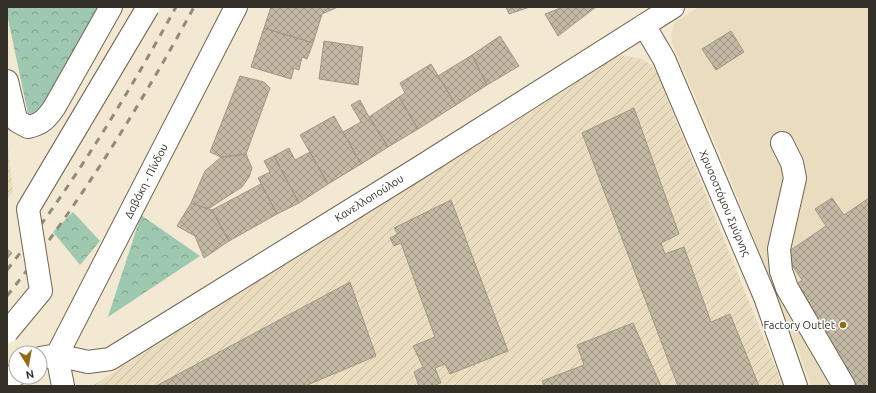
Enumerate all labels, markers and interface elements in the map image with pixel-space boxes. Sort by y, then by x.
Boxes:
street label: Δαβάκη - Πίνδου [122,142,170,220]
street label: Χρυσοστόμου Σμύρνης [696,148,753,258]
street label: Κανελλοπούλου [332,172,406,224]
place label: Factory Outlet [763,319,836,331]
marker: Factory Outlet [838,320,848,330]
north arrow [8,345,48,385]
text: N [25,368,35,381]

